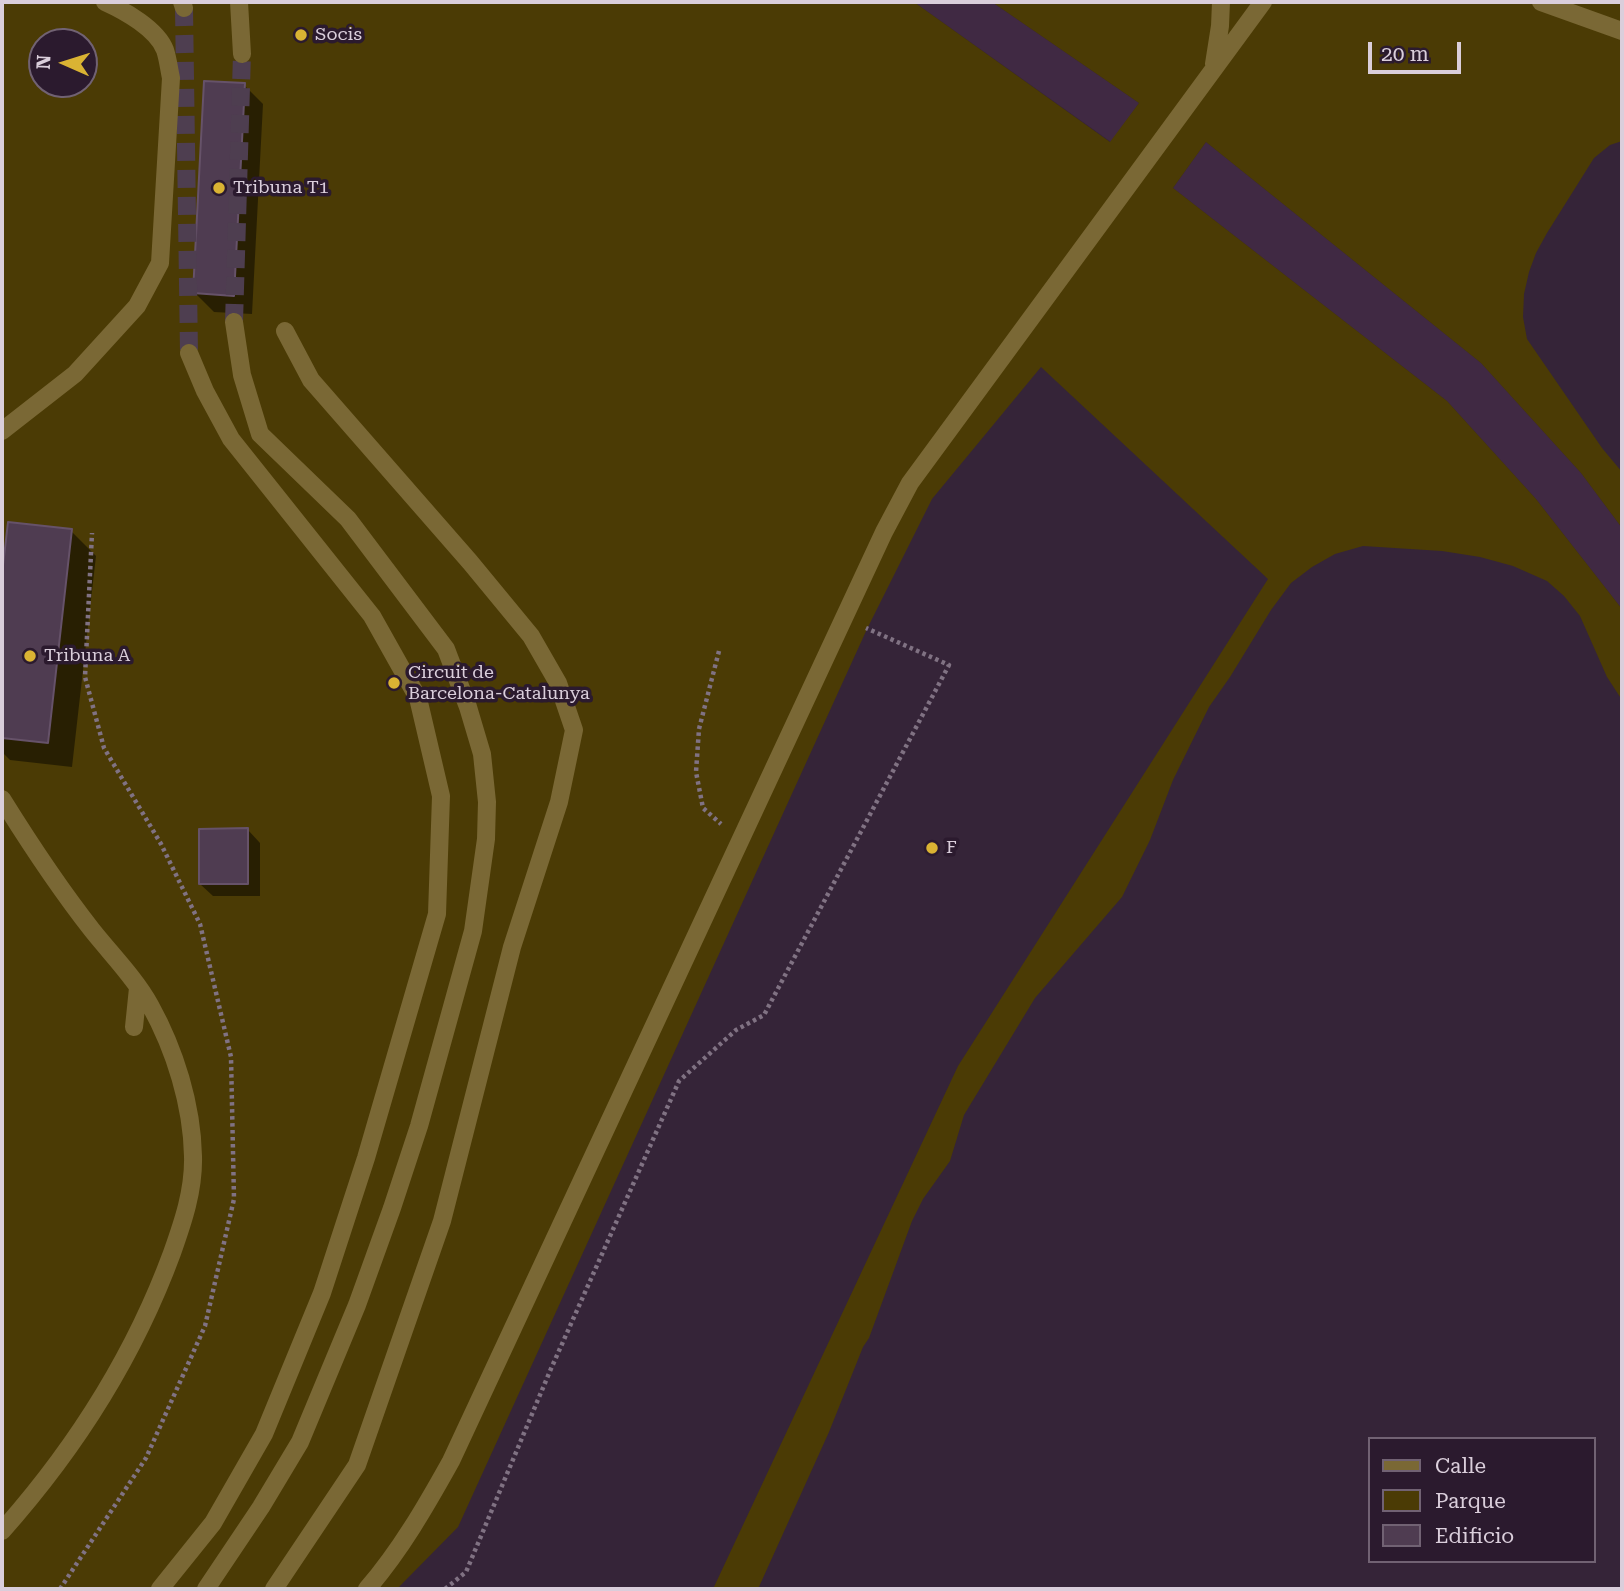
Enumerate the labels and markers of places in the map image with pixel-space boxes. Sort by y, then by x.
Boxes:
place label: Socis [315,24,362,46]
marker: Socis [293,27,309,43]
place label: Tribuna T1 [233,177,329,199]
marker: Tribuna T1 [211,180,227,196]
place label: Tribuna A [44,645,130,667]
marker: Tribuna A [22,648,38,664]
place label: Circuit de Barcelona-Catalunya [408,662,590,704]
marker: Circuit de Barcelona-Catalunya [386,675,402,691]
place label: F [946,837,957,859]
marker: F [924,840,940,856]

